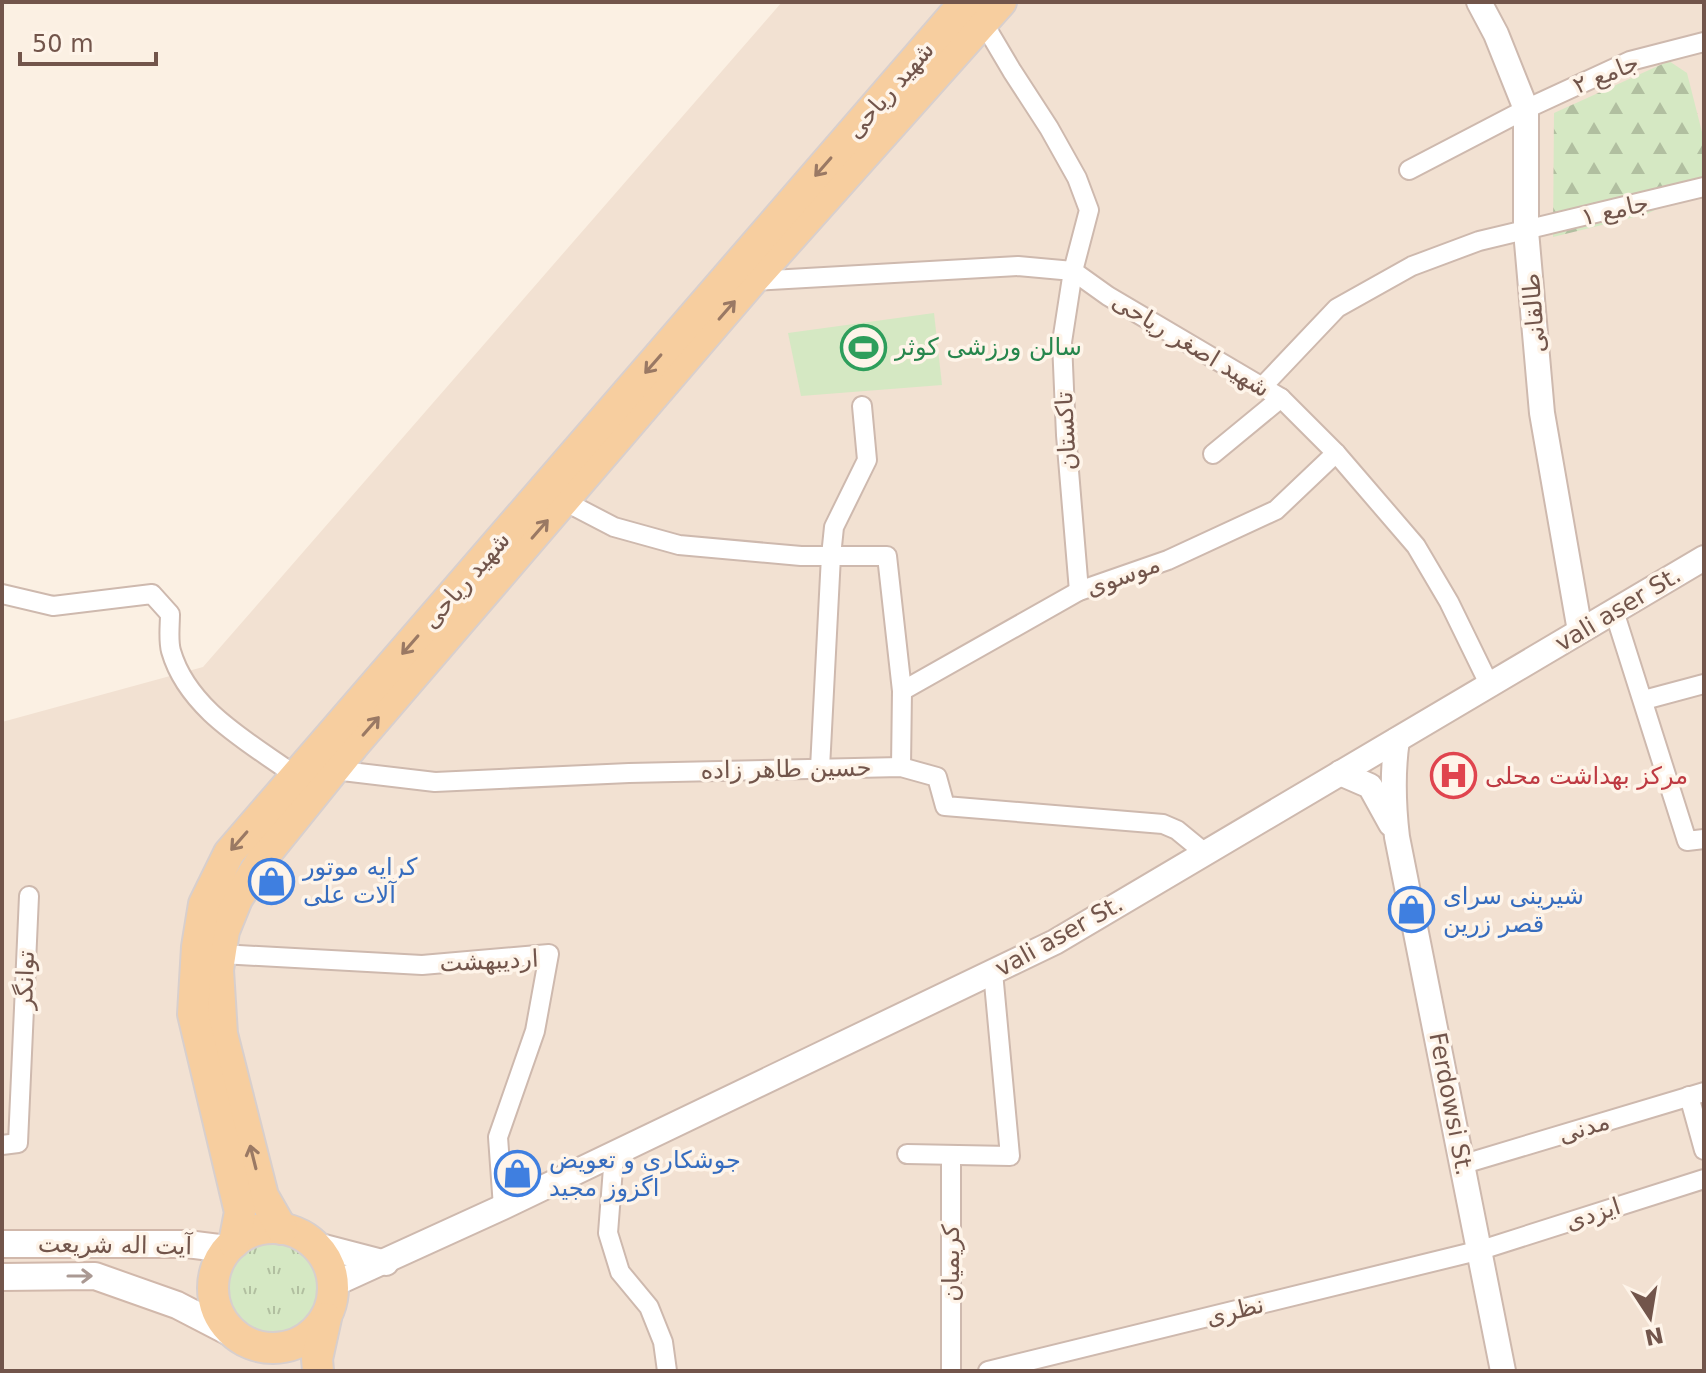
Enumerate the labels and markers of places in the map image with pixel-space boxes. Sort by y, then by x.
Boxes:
sports icon: سالن ورزشی کوثر [840,323,888,371]
place label: سالن ورزشی کوثر [894,333,1082,361]
hospital icon: مرکز بهداشت محلی [1430,752,1478,800]
place label: مرکز بهداشت محلی [1485,762,1688,790]
place label: کرایه موتور آلات علی [302,853,418,909]
shop icon: کرایه موتور آلات علی [248,857,296,905]
place label: شیرینی سرای قصر زرین [1443,882,1584,938]
shop icon: شیرینی سرای قصر زرین [1388,886,1436,934]
place label: جوشکاری و تعویض اگزوز مجید [549,1146,741,1202]
shop icon: جوشکاری و تعویض اگزوز مجید [494,1150,542,1198]

